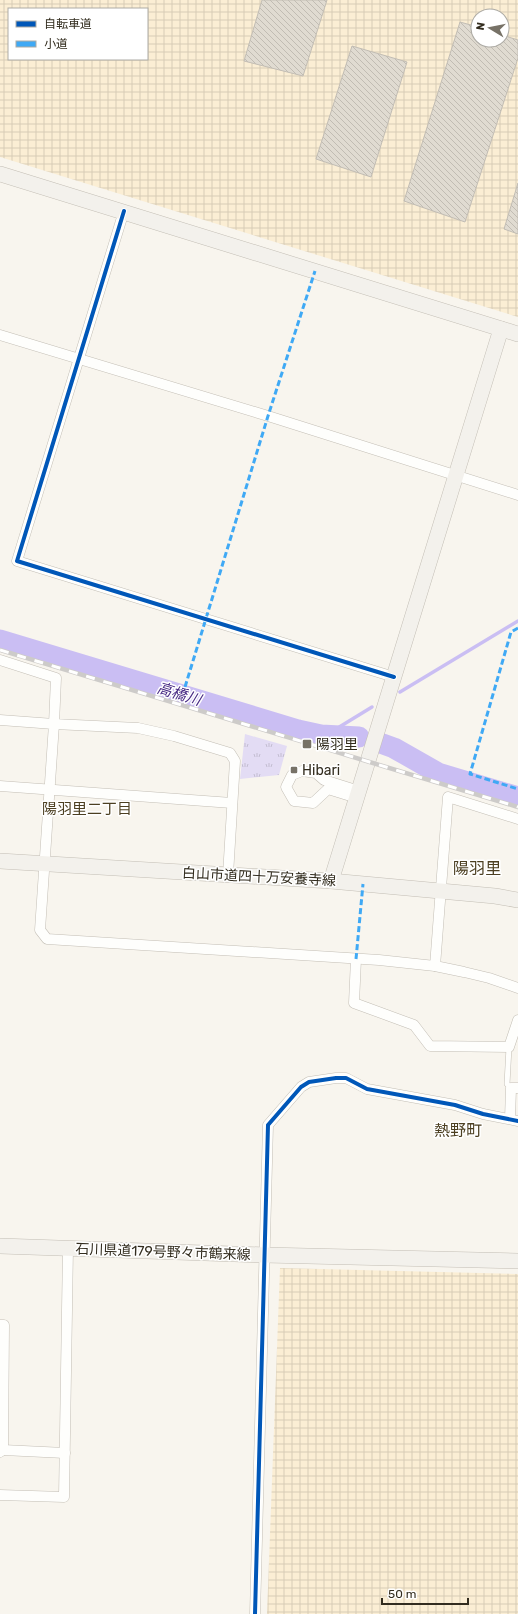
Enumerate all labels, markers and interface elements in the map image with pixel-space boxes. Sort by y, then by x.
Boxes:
legend [8,8,148,60]
north arrow [470,8,510,48]
text: 自転車道 [44,17,92,31]
text: N [474,21,488,31]
text: 小道 [44,37,68,51]
water label: 高橋川 [155,679,205,710]
place label: 陽羽里 [316,736,358,753]
marker: 陽羽里 [301,738,313,750]
place label: Hibari [302,762,340,779]
marker: Hibari [289,765,299,775]
district label: 陽羽里二丁目 [42,800,132,818]
district label: 陽羽里 [453,859,501,878]
street label: 白山市道四十万安養寺線 [182,864,336,890]
district label: 熱野町 [434,1121,482,1140]
street label: 石川県道179号野々市鶴来線 [75,1240,251,1264]
scale bar [382,1580,468,1606]
text: 50 m [388,1587,416,1601]

